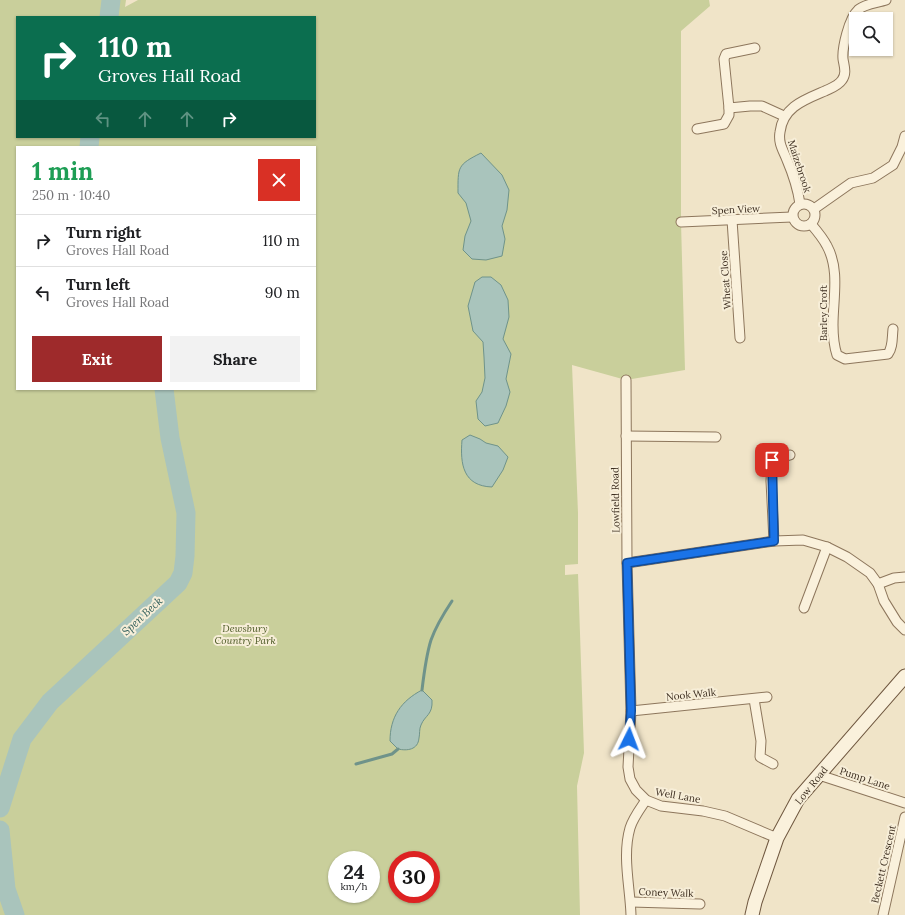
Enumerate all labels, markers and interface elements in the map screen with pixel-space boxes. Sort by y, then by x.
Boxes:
map controls [849,12,893,56]
button: search [849,12,893,56]
text: 110 m [98,29,172,65]
icon: right [32,32,84,84]
text: Groves Hall Road [98,64,241,87]
icon: left [92,108,114,130]
icon: ahead [134,108,156,130]
icon: ahead [176,108,198,130]
icon: right [218,108,240,130]
street label: Maizebrook [785,138,814,195]
text: 1 min [32,156,93,187]
button: close [258,159,300,201]
text: 250 m · 10:40 [32,187,110,204]
street label: Spen View [712,202,760,217]
text: Turn right [66,223,142,242]
icon: right [32,230,54,252]
text: 110 m [262,231,300,250]
text: Groves Hall Road [66,242,169,259]
street label: Wheat Close [717,250,734,310]
text: Turn left [66,275,130,294]
icon: left [32,282,54,304]
text: 90 m [265,283,300,302]
street label: Barley Croft [817,285,830,341]
text: Groves Hall Road [66,294,169,311]
button: Exit [32,336,162,382]
button: Share [170,336,300,382]
pin [755,443,789,477]
icon: arrive [761,449,783,471]
street label: Lowfield Road [608,467,623,533]
water label: Spen Beck [119,594,165,638]
park label: Dewsbury Country Park [214,622,276,647]
street label: Nook Walk [665,685,717,704]
position arrow [608,718,650,760]
street label: Low Road [792,764,831,807]
street label: Pump Lane [838,764,892,793]
street label: Well Lane [654,785,702,806]
street label: Beckett Crescent [868,824,899,904]
speed limit sign: 30 [388,851,440,903]
text: 24 [343,859,365,884]
text: km/h [340,880,368,893]
street label: Coney Walk [638,885,694,900]

